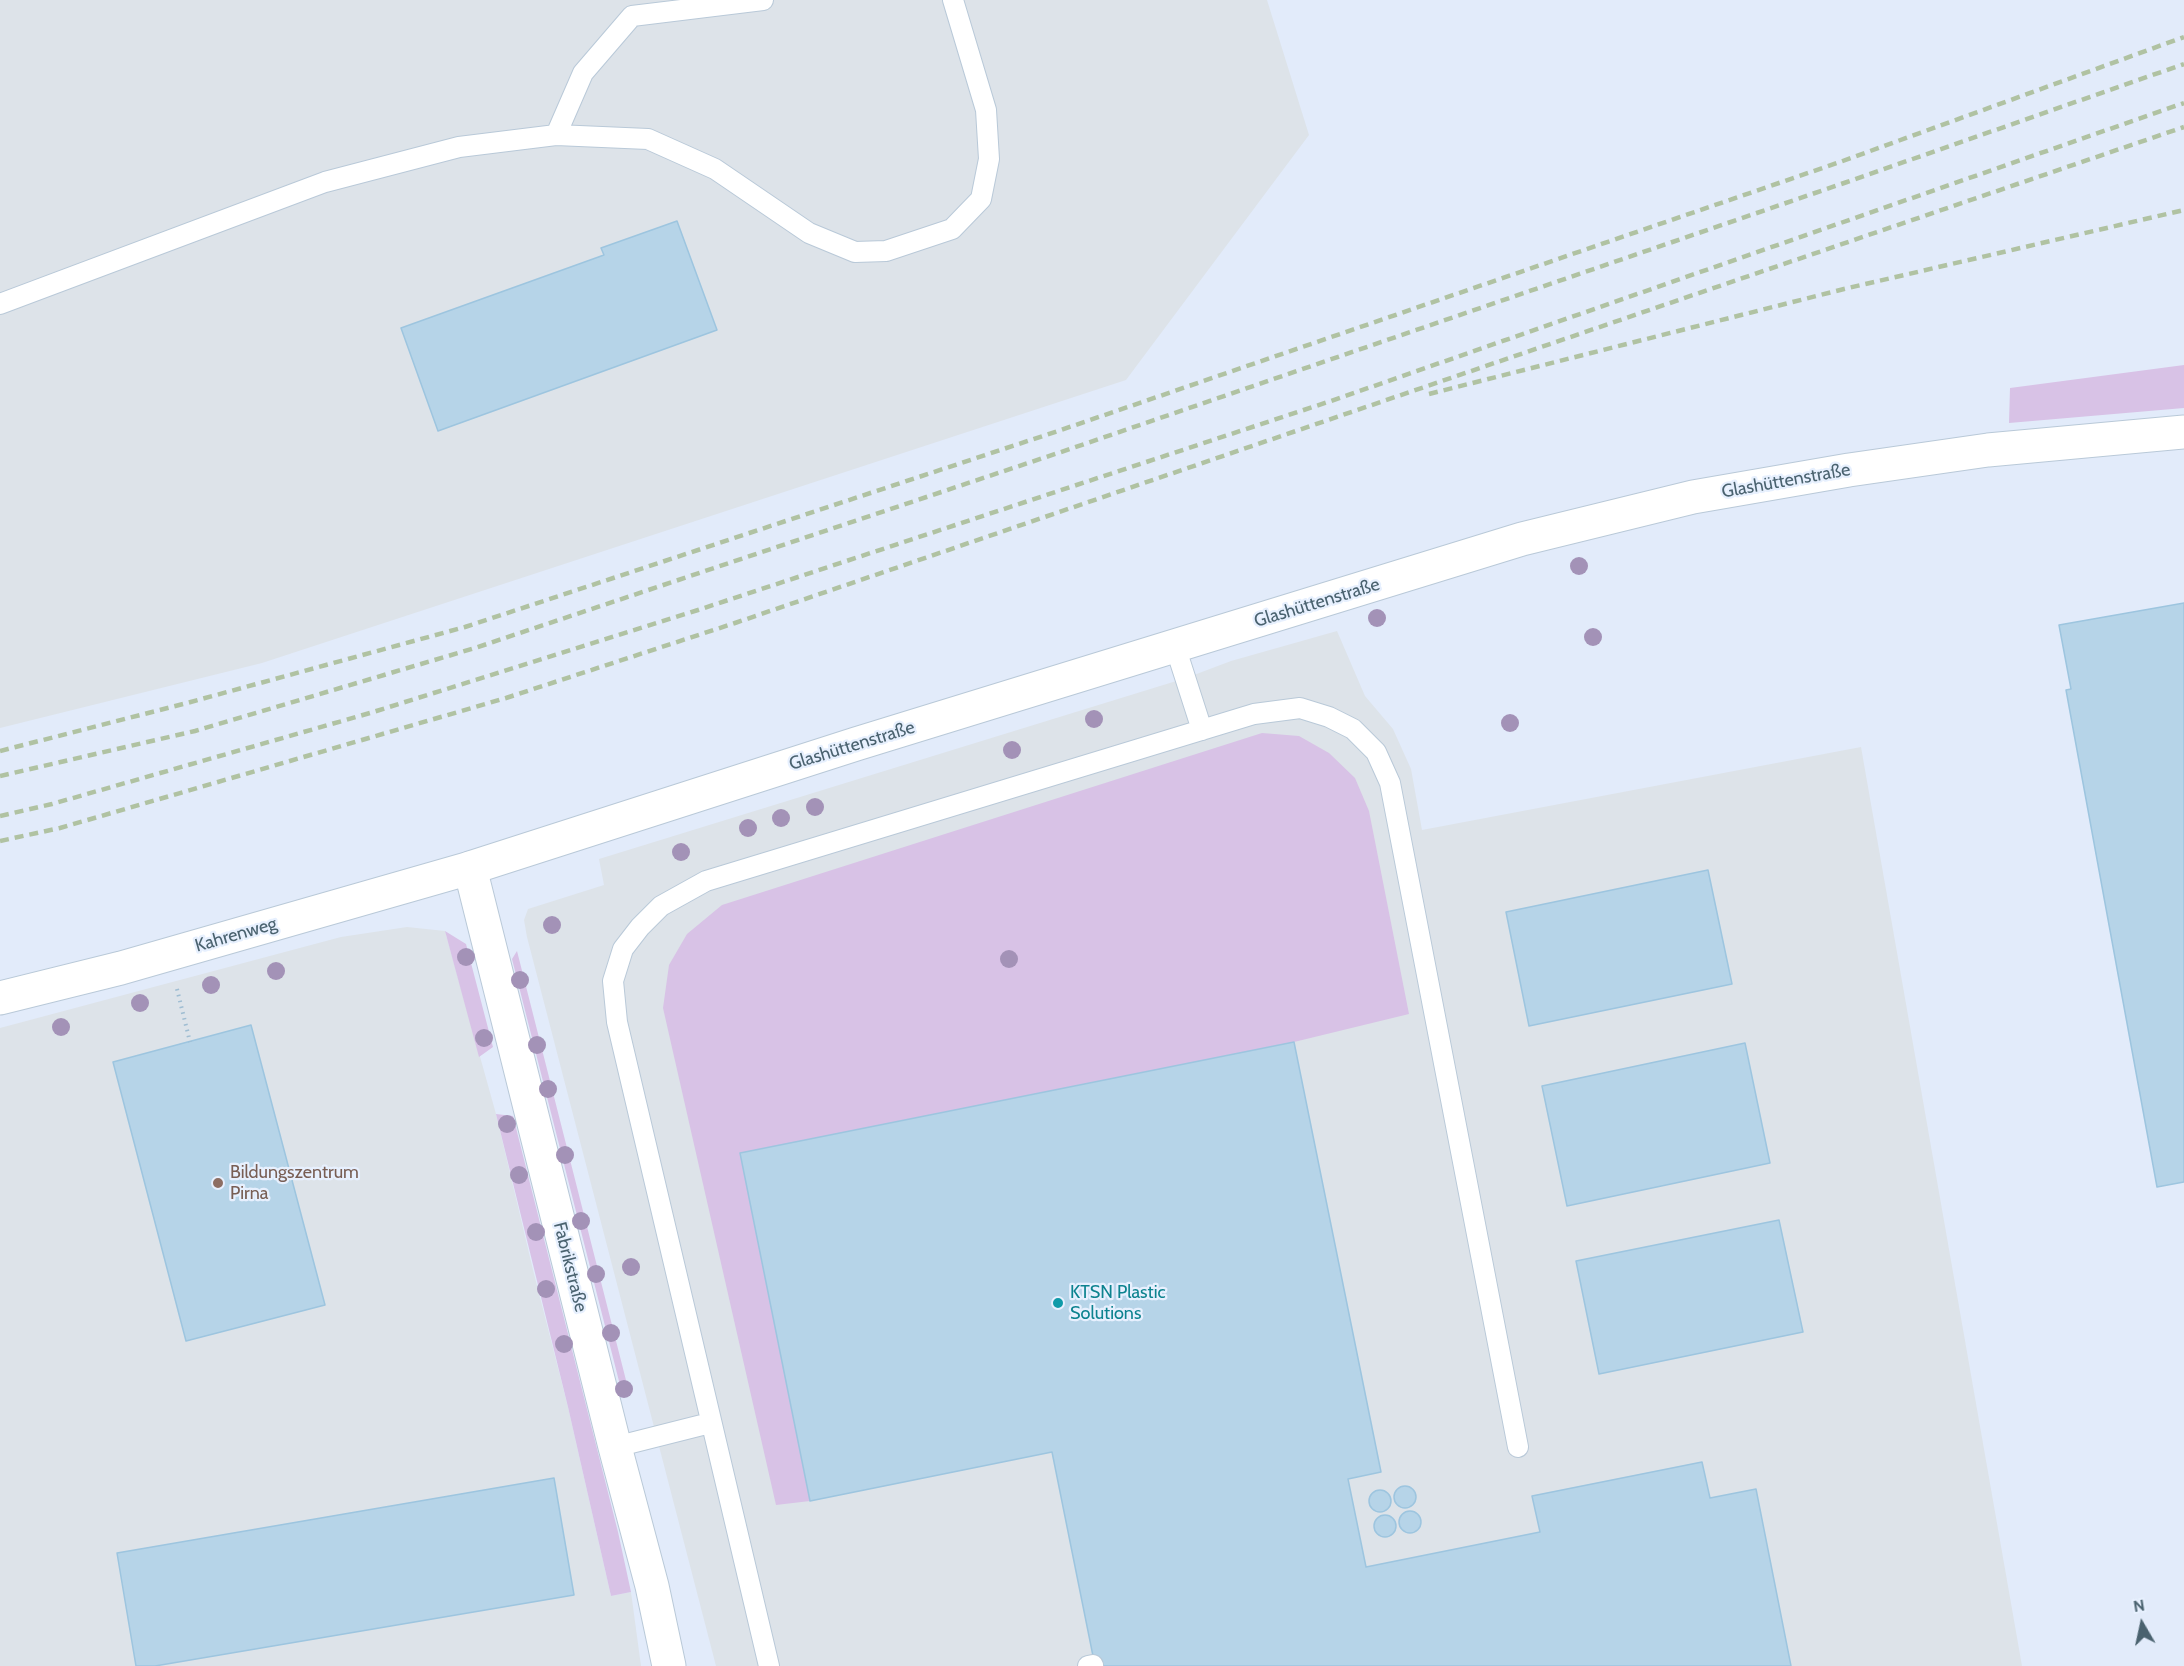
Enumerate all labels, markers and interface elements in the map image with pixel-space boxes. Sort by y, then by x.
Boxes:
street label: Glashüttenstraße [1720,459,1852,503]
street label: Glashüttenstraße [1252,574,1382,632]
street label: Glashüttenstraße [787,717,917,775]
street label: Kahrenweg [193,913,279,957]
place label: Bildungszentrum Pirna [230,1162,359,1204]
marker: Bildungszentrum Pirna [211,1176,225,1190]
street label: Fabrikstraße [548,1220,592,1314]
place label: KTSN Plastic Solutions [1070,1282,1166,1324]
marker: KTSN Plastic Solutions [1051,1296,1065,1310]
north arrow [2112,1594,2172,1654]
text: N [2132,1595,2146,1616]

